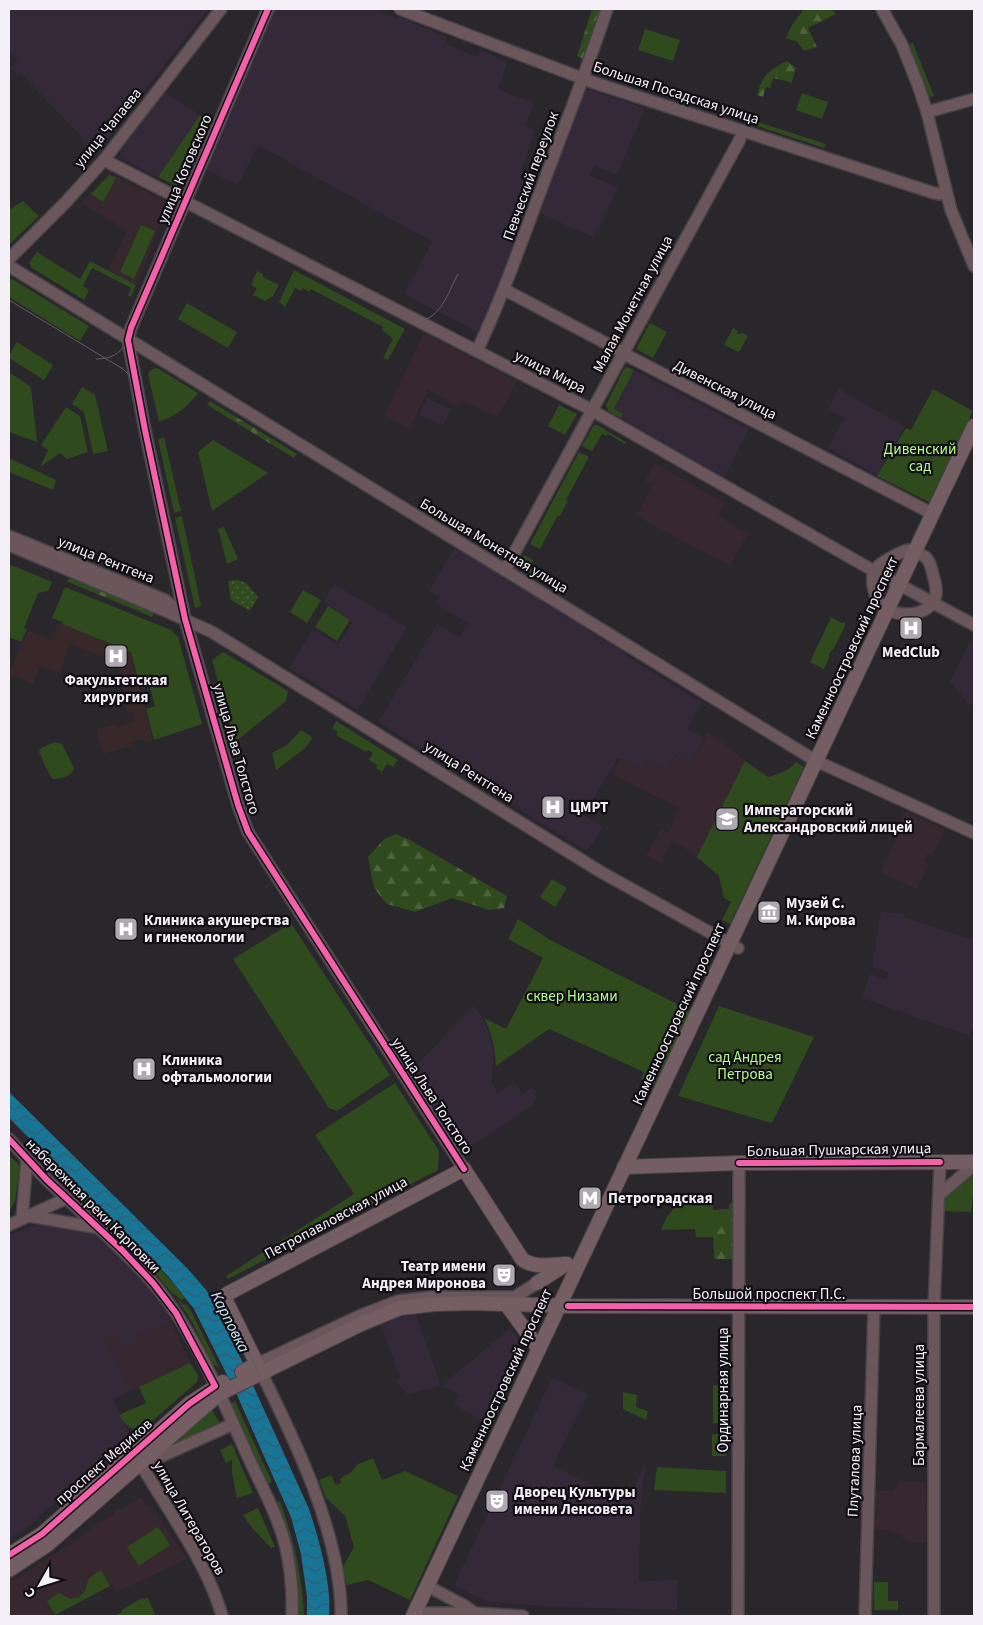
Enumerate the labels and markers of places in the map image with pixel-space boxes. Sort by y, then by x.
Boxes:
hospital icon: MedClub [898,615,924,641]
place label: MedClub [882,642,940,663]
hospital icon: Факультетская хирургия [103,643,129,669]
place label: Факультетская хирургия [65,670,167,708]
hospital icon: ЦМРТ [540,794,566,820]
place label: ЦМРТ [570,797,608,818]
place label: Императорский Александровский лицей [743,800,913,838]
school or university icon: Императорский Александровский лицей [714,806,740,832]
place label: Музей С. М. Кирова [786,893,856,931]
museum icon: Музей С. М. Кирова [756,899,782,925]
place label: Клиника акушерства и гинекологии [144,910,290,948]
hospital icon: Клиника акушерства и гинекологии [113,916,139,942]
place label: Клиника офтальмологии [162,1050,272,1088]
hospital icon: Клиника офтальмологии [131,1056,157,1082]
metro station icon: Петроградская [577,1185,603,1211]
place label: Петроградская [608,1188,713,1209]
place label: Театр имени Андрея Миронова [361,1256,486,1294]
theatre icon: Театр имени Андрея Миронова [491,1262,517,1288]
place label: Дворец Культуры имени Ленсовета [514,1482,636,1520]
theatre icon: Дворец Культуры имени Ленсовета [484,1488,510,1514]

